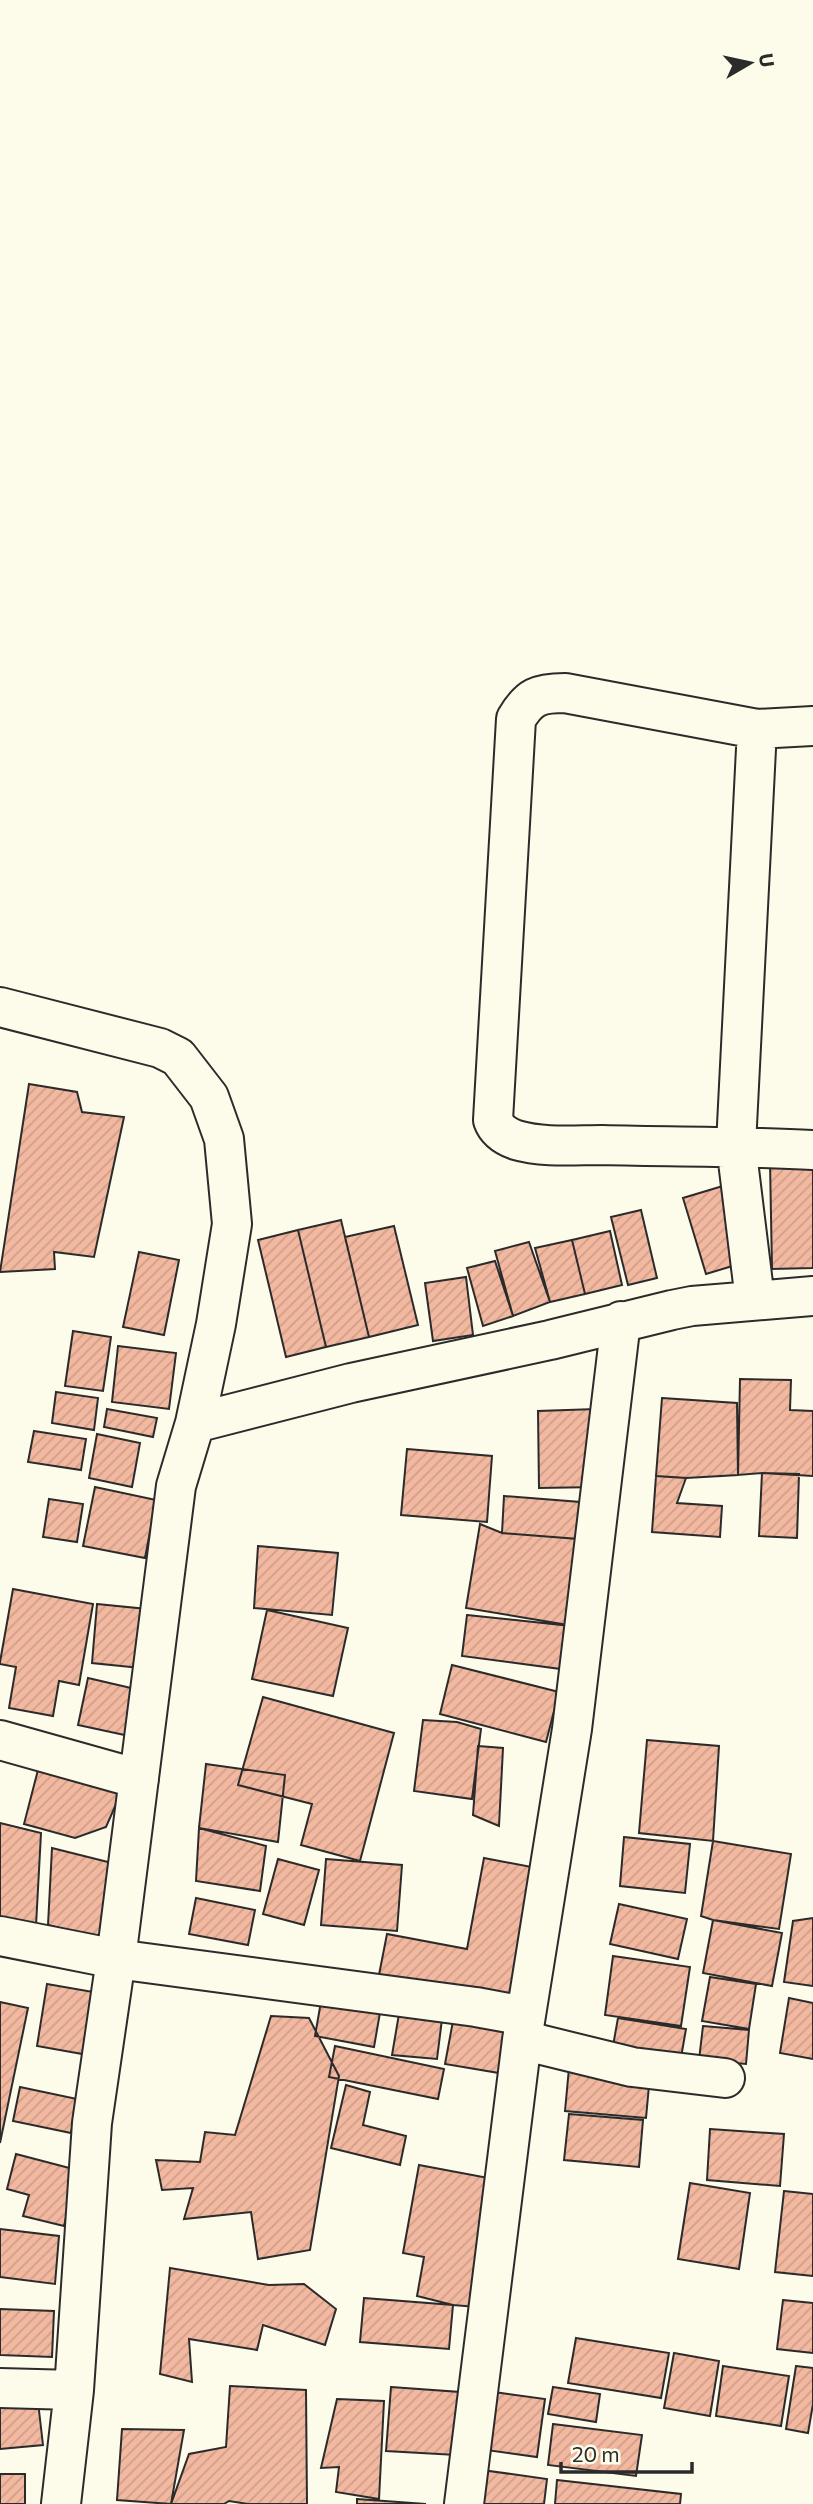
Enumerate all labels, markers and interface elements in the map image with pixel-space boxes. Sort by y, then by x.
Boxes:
north arrow [715,28,785,98]
text: U [755,52,780,69]
scale bar [561,2430,692,2474]
text: 20 m [572,2441,620,2466]

